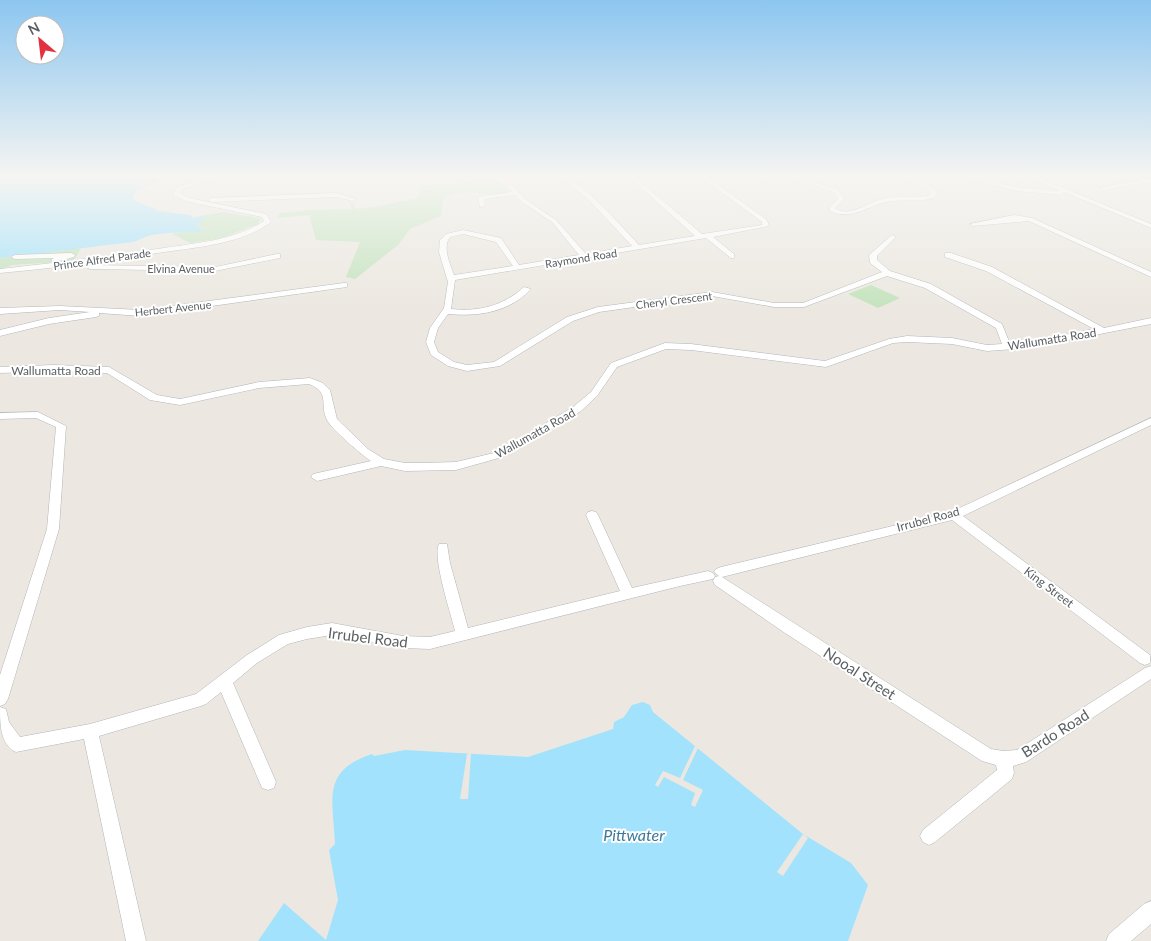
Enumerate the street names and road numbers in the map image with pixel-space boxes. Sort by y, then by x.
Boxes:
street label: Prince Alfred Parade [52,246,152,272]
street label: Raymond Road [544,246,618,270]
street label: Elvina Avenue [147,262,215,275]
street label: Cheryl Crescent [635,289,713,311]
street label: Herbert Avenue [134,298,212,318]
street label: Wallumatta Road [1007,325,1097,353]
street label: Wallumatta Road [11,363,101,378]
street label: Wallumatta Road [492,405,578,461]
street label: Irrubel Road [895,503,961,535]
street label: King Street [1021,563,1077,611]
street label: Irrubel Road [327,623,409,651]
street label: Nooal Street [820,643,900,703]
street label: Bardo Road [1018,705,1092,761]

